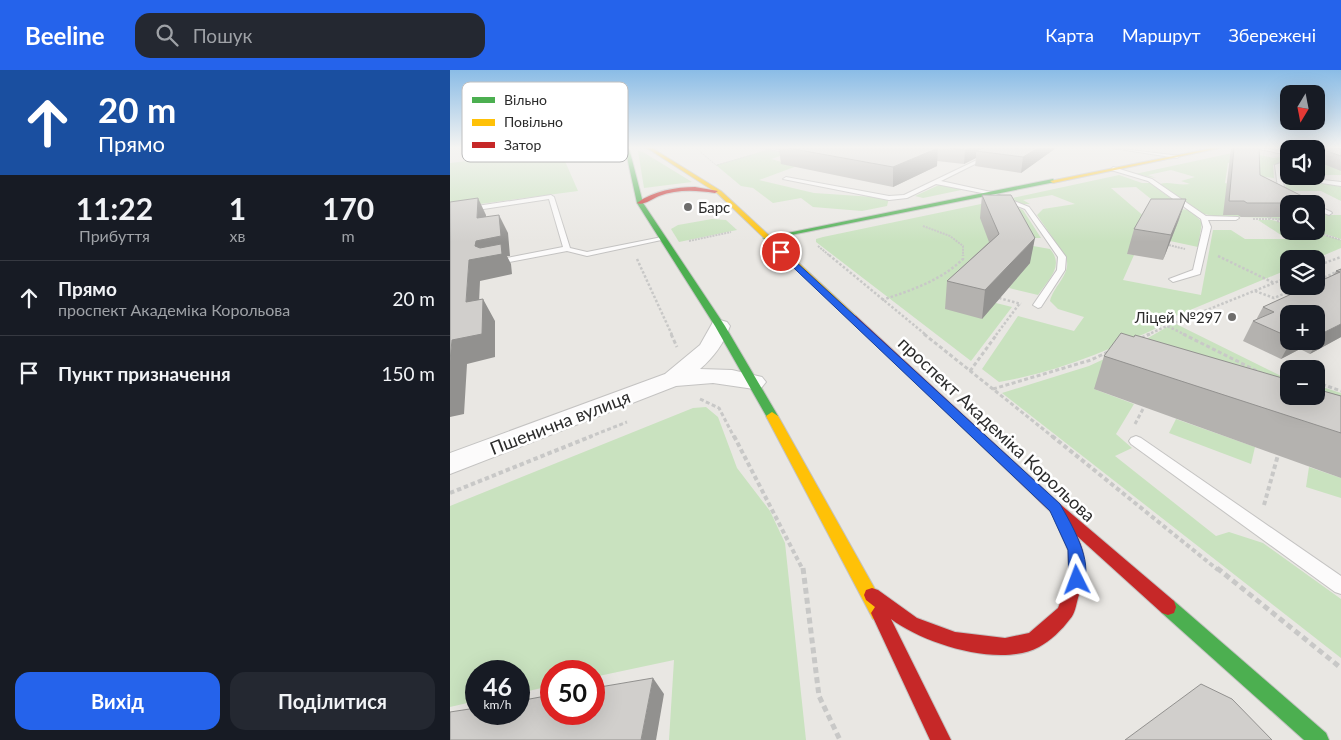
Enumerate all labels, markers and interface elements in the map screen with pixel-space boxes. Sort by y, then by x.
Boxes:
search box [135,13,485,58]
text: Beeline [25,21,105,50]
icon: search [153,21,181,49]
text: Пошук [193,24,252,47]
text: Карта [1045,24,1094,46]
text: Маршрут [1122,24,1201,46]
text: Збережені [1229,24,1316,46]
legend [462,82,628,162]
north arrow [1280,85,1325,130]
map controls [1280,85,1325,405]
text: 20 m [98,88,176,130]
icon: ahead [15,90,80,155]
text: Вільно [504,91,547,108]
text: Повільно [504,113,563,130]
text: Прямо [98,130,165,157]
text: Затор [504,136,541,153]
button: sound [1280,140,1325,185]
text: 11:22 [76,190,153,226]
text: 1 [229,190,246,226]
text: 170 [322,190,374,226]
button: search [1280,195,1325,240]
place label: Барс [698,198,730,216]
marker: Барс [682,201,694,213]
text: Прибуття [79,226,150,245]
text: хв [230,226,246,245]
text: m [342,226,355,245]
pin [760,231,802,273]
icon: arrive [767,238,795,266]
button: layers [1280,250,1325,295]
text: Прямо [58,277,117,300]
icon: ahead [15,284,43,312]
text: 20 m [392,287,435,310]
text: проспект Академіка Корольова [58,300,290,319]
button: + [1280,305,1325,350]
place label: Ліцей №297 [1134,308,1222,326]
marker: Ліцей №297 [1226,311,1238,323]
street label: проспект Академіка Корольова [894,332,1100,526]
icon: arrive [15,359,43,387]
button: − [1280,360,1325,405]
text: Пункт призначення [58,362,231,385]
text: 150 m [381,362,435,385]
street label: Пшенична вулиця [487,385,633,459]
position arrow [1050,553,1102,605]
speed limit sign: 50 [540,660,605,725]
text: 46 [483,671,512,701]
button: Вихід [15,672,220,730]
button: Поділитися [230,672,435,730]
text: km/h [483,697,512,712]

